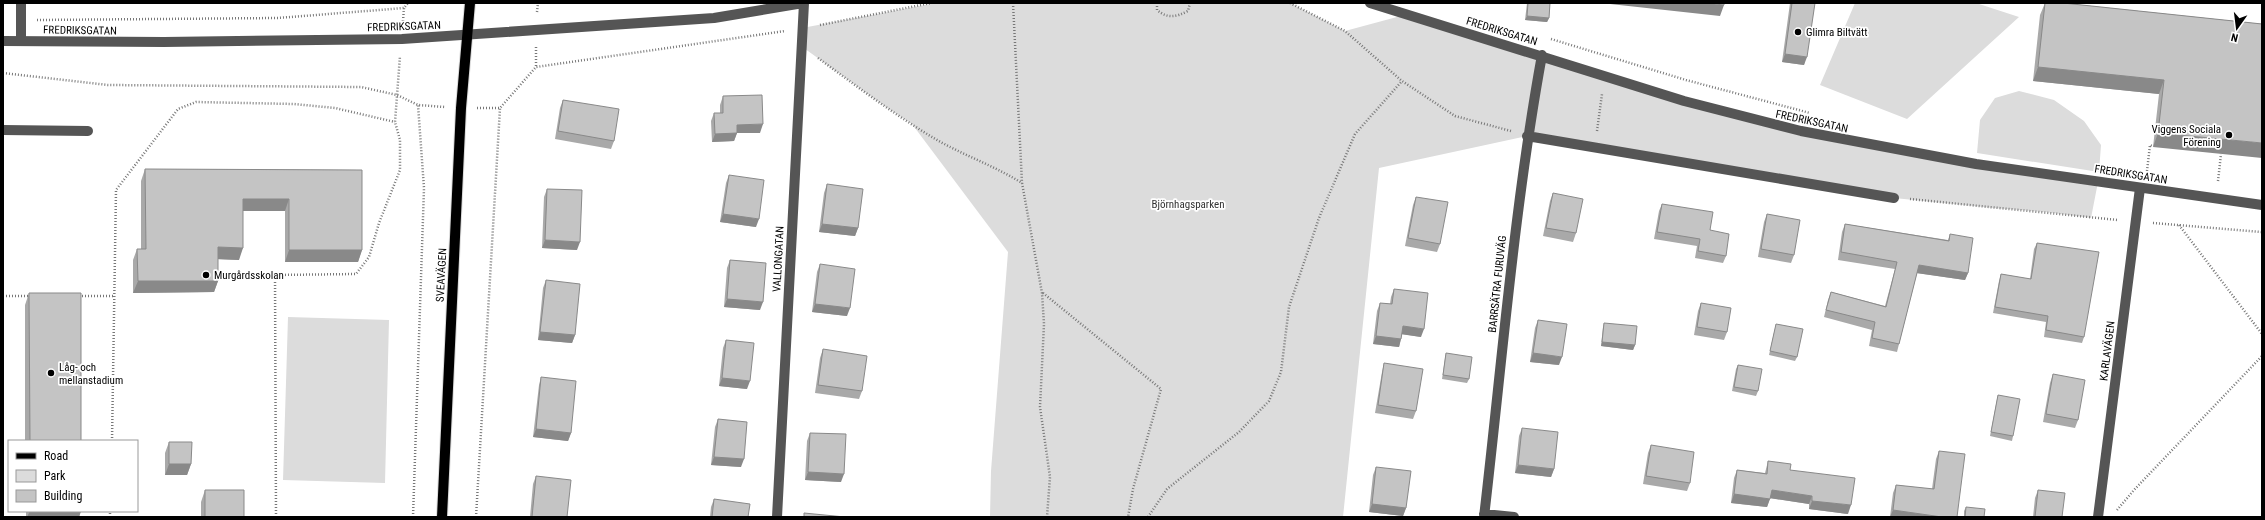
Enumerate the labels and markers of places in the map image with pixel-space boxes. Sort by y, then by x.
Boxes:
place label: Glimra Biltvätt [1806,26,1867,39]
marker: Glimra Biltvätt [1793,27,1803,37]
place label: Viggens Sociala Förening [2152,123,2221,149]
marker: Viggens Sociala Förening [2224,130,2234,140]
place label: Murgårdsskolan [214,269,284,282]
marker: Murgårdsskolan [201,270,211,280]
place label: Låg- och mellanstadium [59,361,123,387]
marker: Låg- och mellanstadium [46,368,56,378]

